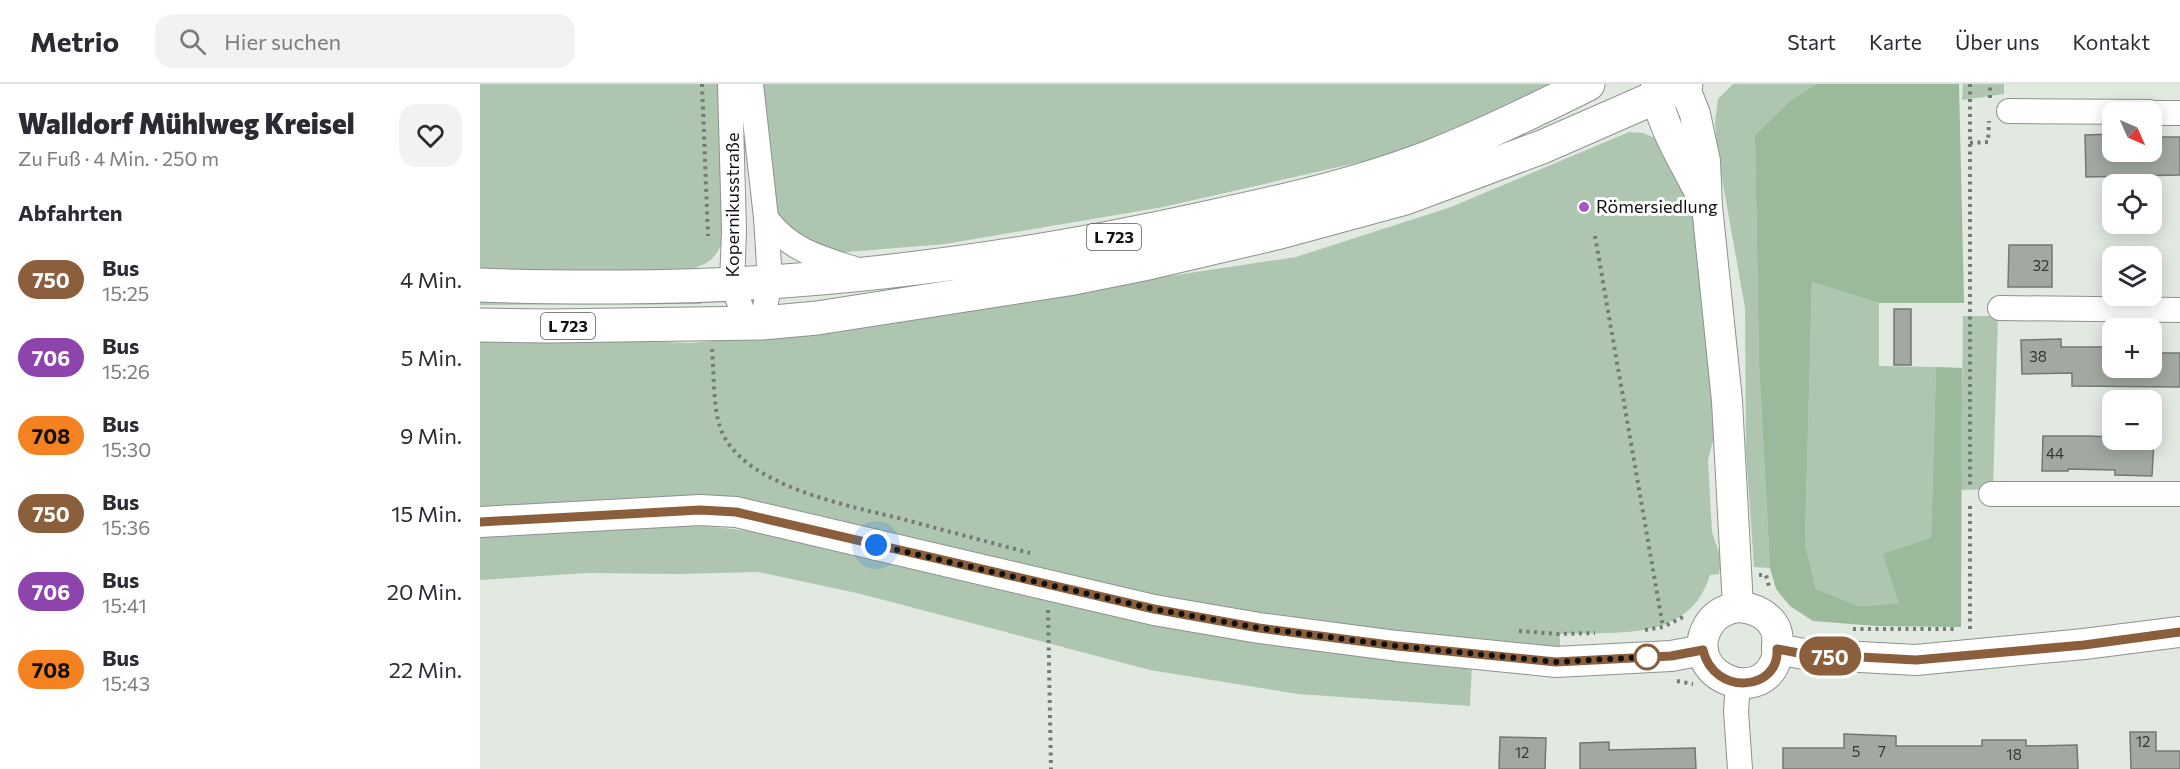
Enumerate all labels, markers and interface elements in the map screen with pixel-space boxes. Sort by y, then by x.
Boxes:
search box [155,14,575,68]
text: Metrio [30,24,119,58]
icon: search [176,25,209,58]
text: Hier suchen [224,28,341,55]
text: Start [1787,29,1836,54]
text: Karte [1869,29,1922,54]
text: Über uns [1955,29,2039,54]
text: Kontakt [2072,29,2150,54]
north arrow [2102,102,2162,162]
map controls [2102,102,2162,450]
button: heart [399,104,462,167]
text: Walldorf Mühlweg Kreisel [18,106,355,140]
street label: Kopernikusstraße [721,133,743,277]
text: Zu Fuß · 4 Min. · 250 m [18,146,219,170]
button: locate [2102,174,2162,234]
place label: Römersiedlung [1596,195,1718,217]
text: Abfahrten [18,199,122,226]
marker: Römersiedlung [1577,200,1591,214]
road number: L 723 [1087,224,1141,250]
button: layers [2102,246,2162,306]
text: Bus [102,254,139,281]
house number: 32 [2033,256,2049,274]
text: 4 Min. [400,266,462,293]
text: 750 [32,267,70,292]
text: 15:25 [102,281,149,305]
road number: L 723 [541,313,595,339]
button: + [2102,318,2162,378]
text: Bus [102,332,139,359]
text: 5 Min. [401,344,462,371]
text: 706 [32,345,70,370]
house number: 38 [2029,347,2047,365]
text: 15:26 [102,359,150,383]
button: − [2102,390,2162,450]
text: Bus [102,410,139,437]
text: 9 Min. [400,422,462,449]
text: 708 [32,423,70,448]
text: 15:30 [102,437,151,461]
house number: 44 [2046,444,2064,462]
text: Bus [102,488,139,515]
text: 15 Min. [391,500,462,527]
text: 750 [32,501,70,526]
text: 15:36 [102,515,150,539]
your location [861,530,891,560]
text: Bus [102,566,139,593]
text: 20 Min. [387,578,462,605]
text: 706 [32,579,70,604]
text: 15:41 [102,593,147,617]
line badge: 750 [1796,636,1864,676]
text: Bus [102,644,139,671]
unlabelled marker [1634,644,1660,670]
text: 750 [1811,644,1849,669]
text: 22 Min. [389,656,462,683]
text: 708 [32,657,70,682]
text: 15:43 [102,671,150,695]
house number: 12 [2136,732,2150,750]
house number: 5 [1852,742,1860,760]
house number: 7 [1878,742,1886,760]
house number: 12 [1515,743,1529,761]
house number: 18 [2006,745,2022,763]

